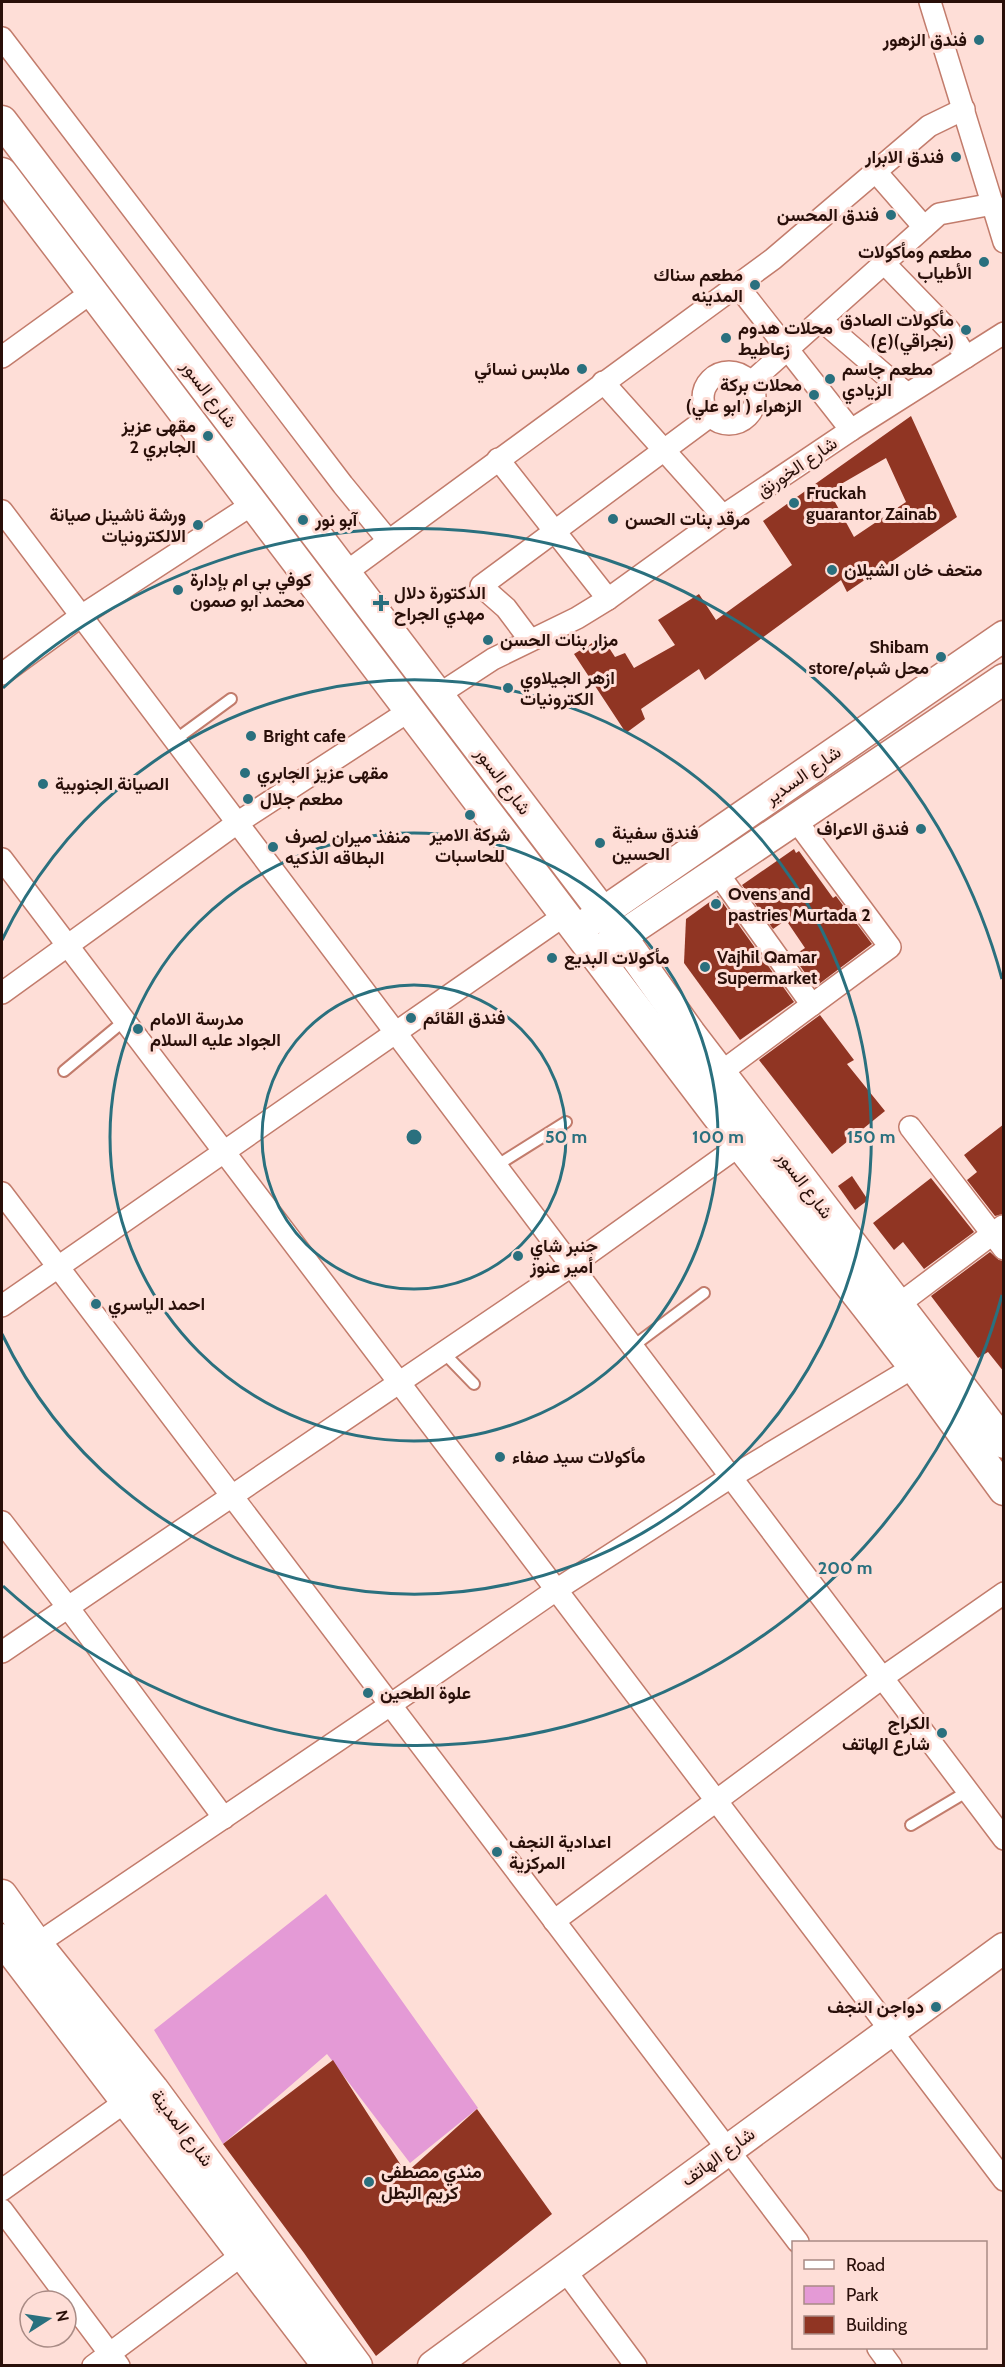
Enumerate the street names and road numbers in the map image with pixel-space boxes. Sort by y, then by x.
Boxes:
street label: شارع السور [175,355,242,433]
street label: شارع الخورنق [753,432,842,503]
street label: شارع السدير [760,741,846,811]
street label: شارع السور [469,742,536,820]
street label: شارع السور [771,1146,838,1224]
street label: شارع المدينة [145,2085,218,2171]
street label: شارع الهاتف [677,2123,760,2192]

